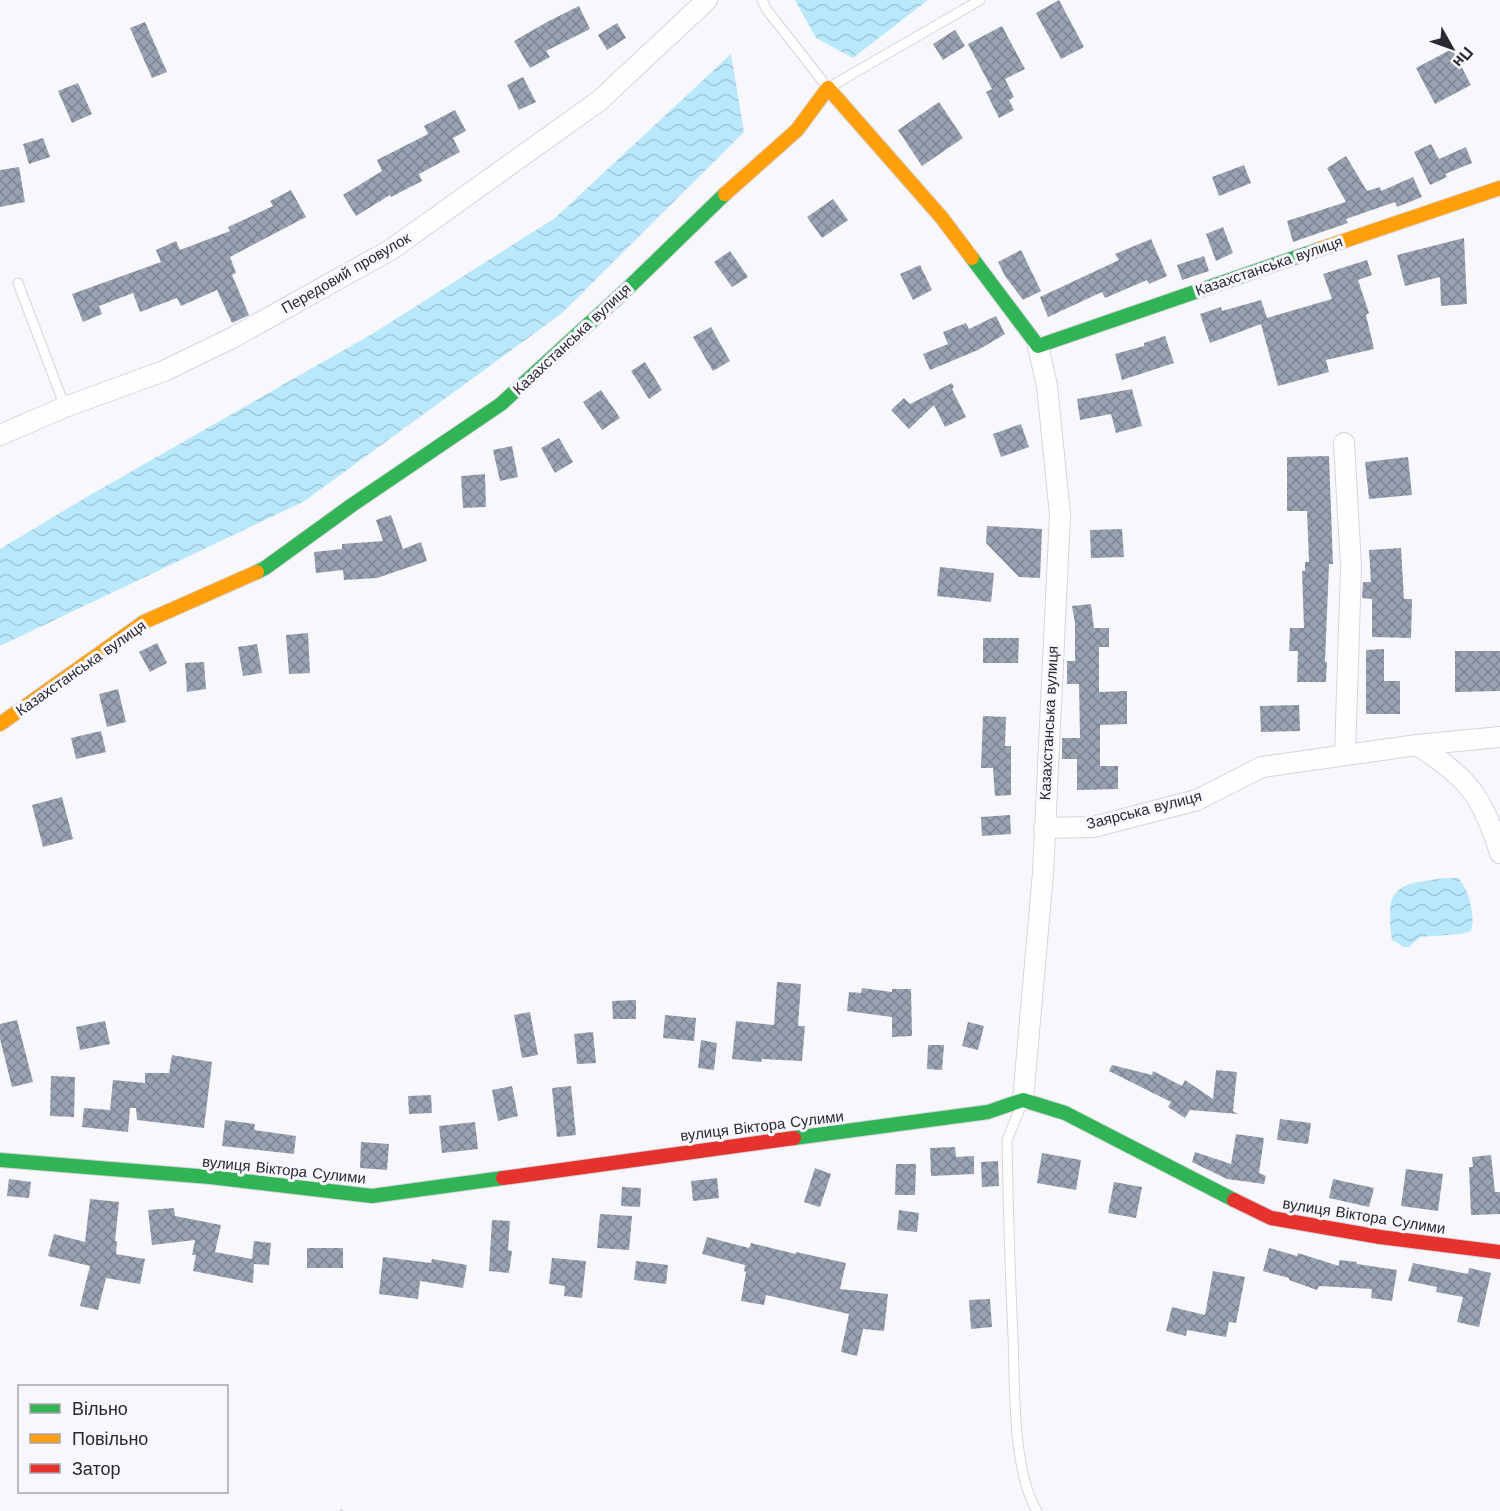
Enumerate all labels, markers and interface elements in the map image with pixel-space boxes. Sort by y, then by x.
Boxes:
north arrow [1422,18,1482,78]
text: Пн [1449,43,1477,72]
street label: Передовий провулок [278,229,414,317]
street label: Казахстанська вулиця [1193,232,1345,300]
street label: Казахстанська вулиця [509,280,635,398]
street label: Казахстанська вулиця [13,616,149,720]
street label: Казахстанська вулиця [1036,645,1062,801]
street label: Заярська вулиця [1084,787,1204,833]
street label: вулиця Віктора Сулими [679,1107,845,1145]
street label: вулиця Віктора Сулими [201,1152,367,1188]
street label: вулиця Віктора Сулими [1281,1194,1447,1238]
legend [18,1385,228,1493]
text: Вільно [72,1398,128,1419]
text: Повільно [72,1428,148,1449]
text: Затор [72,1458,121,1479]

